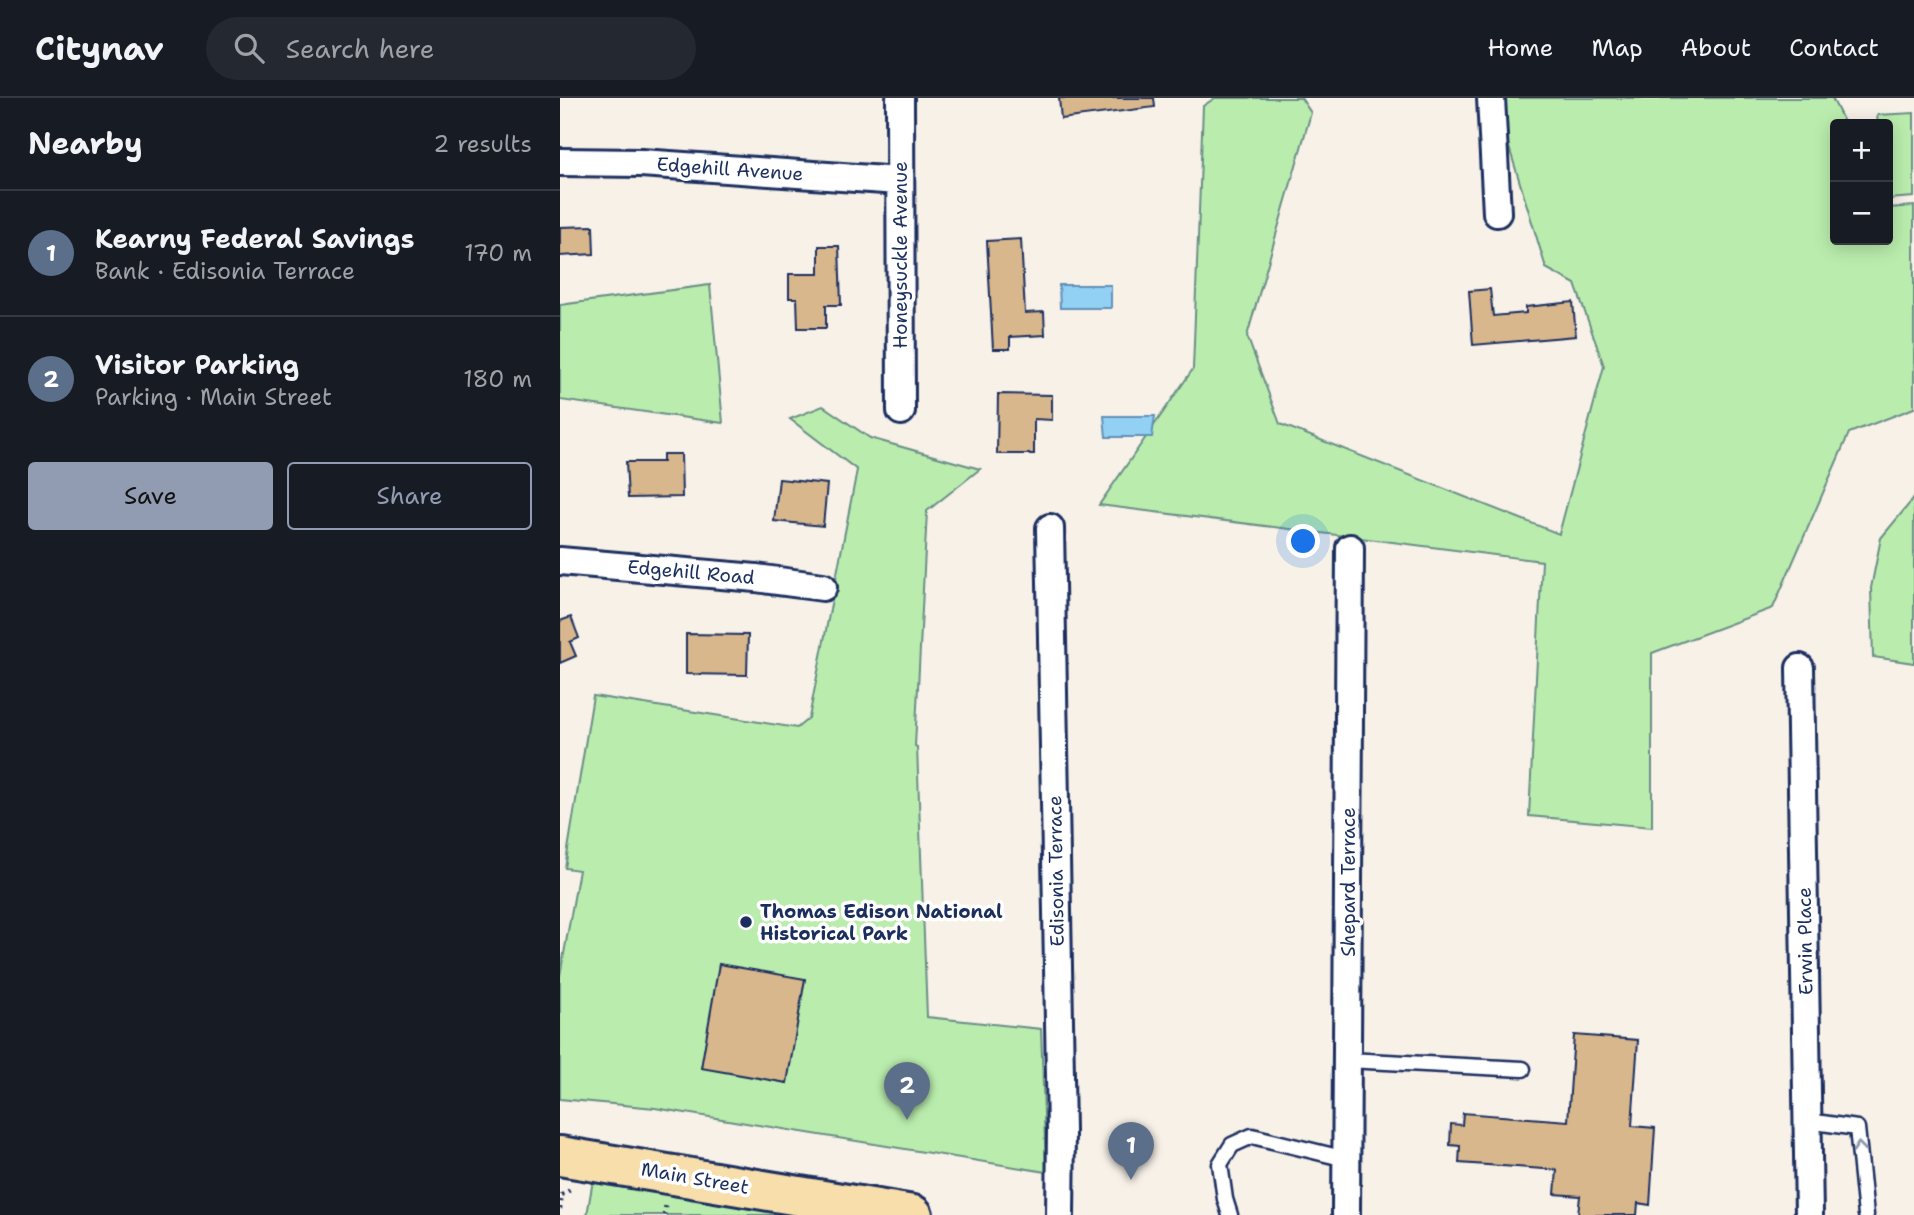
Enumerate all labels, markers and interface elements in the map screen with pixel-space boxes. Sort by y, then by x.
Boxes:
search box [206,17,696,80]
text: Citynav [35,26,164,71]
icon: search [230,29,268,67]
text: Search here [286,31,434,66]
text: Home [1487,32,1553,64]
text: Map [1591,32,1643,64]
text: About [1681,32,1751,64]
text: Contact [1789,32,1879,64]
map controls [1830,119,1893,245]
button: + [1830,119,1893,182]
text: Nearby [28,123,143,164]
text: 2 results [433,129,532,159]
street label: Edgehill Avenue [656,151,804,187]
street label: Honeysuckle Avenue [888,161,913,349]
button: − [1830,182,1893,245]
text: Kearny Federal Savings [95,221,414,256]
text: 1 [46,238,56,268]
text: 170 m [464,238,532,268]
text: Bank · Edisonia Terrace [95,256,355,286]
text: Visitor Parking [95,347,299,382]
text: 2 [43,364,59,394]
text: 180 m [463,364,532,394]
text: Parking · Main Street [95,382,332,412]
button: Save [28,462,273,530]
button: Share [287,462,532,530]
your location [1286,524,1320,558]
street label: Edgehill Road [626,554,756,590]
street label: Edisonia Terrace [1042,795,1070,947]
street label: Shepard Terrace [1336,807,1361,957]
street label: Erwin Place [1792,887,1818,995]
place label: Thomas Edison National Historical Park [760,899,1003,946]
marker: Thomas Edison National Historical Park [738,914,754,930]
pin: 2 [884,1062,930,1120]
pin: 1 [1108,1122,1154,1180]
one-way arrow [1851,1141,1866,1153]
street label: Main Street [639,1156,751,1200]

